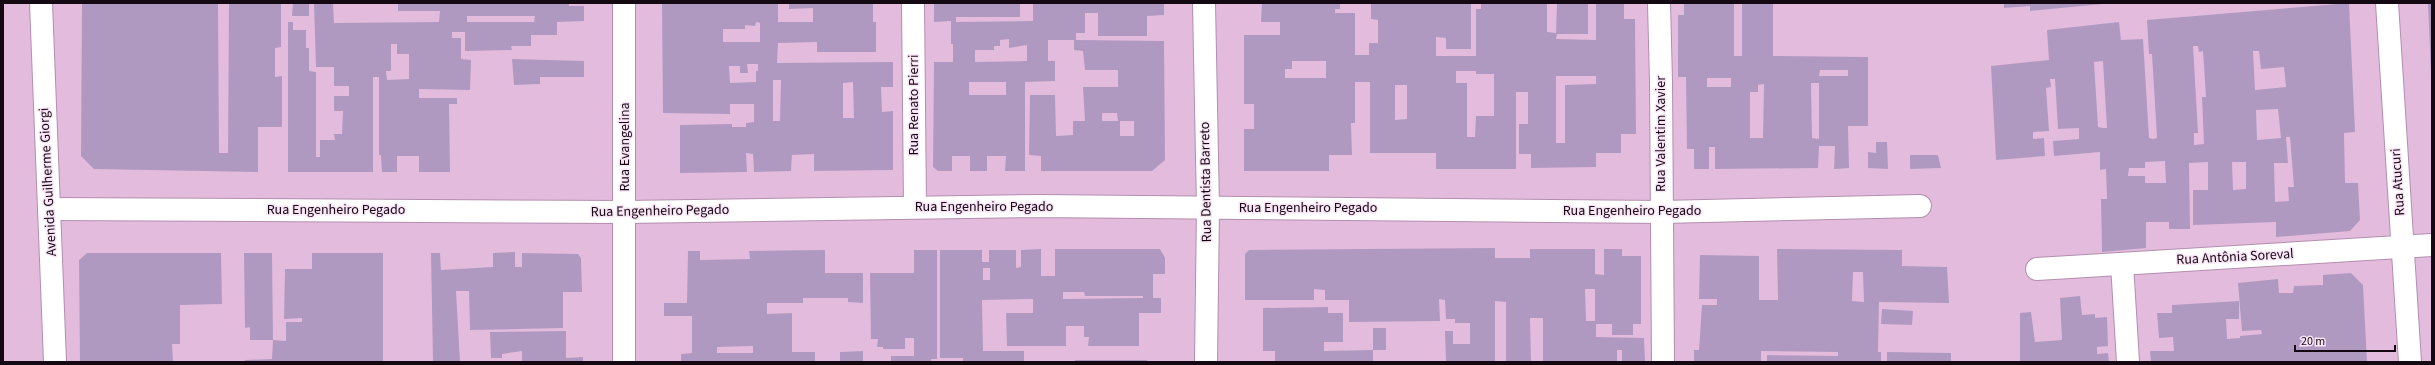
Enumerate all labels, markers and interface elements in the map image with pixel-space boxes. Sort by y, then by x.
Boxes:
street label: Rua Renato Pierri [904,54,924,156]
street label: Rua Valentim Xavier [1651,76,1671,192]
street label: Rua Evangelina [615,102,635,192]
street label: Avenida Guilherme Giorgi [34,107,62,257]
street label: Rua Dentista Barreto [1195,122,1217,242]
street label: Rua Atucuri [2386,148,2410,216]
street label: Rua Engenheiro Pegado [915,197,1053,217]
street label: Rua Engenheiro Pegado [1239,198,1377,218]
street label: Rua Engenheiro Pegado [267,200,405,220]
street label: Rua Engenheiro Pegado [590,200,730,222]
street label: Rua Engenheiro Pegado [1563,201,1701,221]
street label: Rua Antônia Soreval [2176,244,2295,270]
scale bar [2295,327,2395,353]
text: 20 m [2301,333,2325,350]

